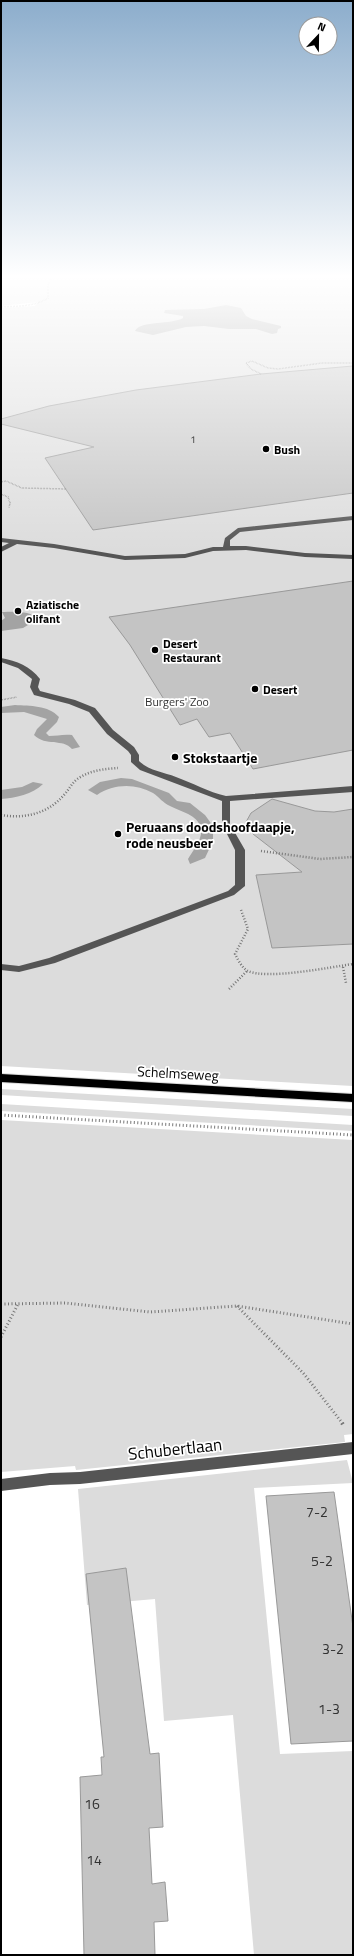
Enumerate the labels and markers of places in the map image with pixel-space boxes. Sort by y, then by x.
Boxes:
place label: Bush [274,440,300,459]
marker: Bush [261,444,271,454]
place label: Aziatische olifant [26,595,79,628]
marker: Aziatische olifant [13,606,23,616]
place label: Desert Restaurant [163,634,221,667]
marker: Desert Restaurant [150,645,160,655]
place label: Desert [263,680,298,699]
marker: Desert [250,684,260,694]
place label: Stokstaartje [183,747,257,768]
marker: Stokstaartje [170,752,180,762]
place label: Peruaans doodshoofdaapje, rode neusbeer [126,816,295,853]
marker: Peruaans doodshoofdaapje, rode neusbeer [113,829,123,839]

